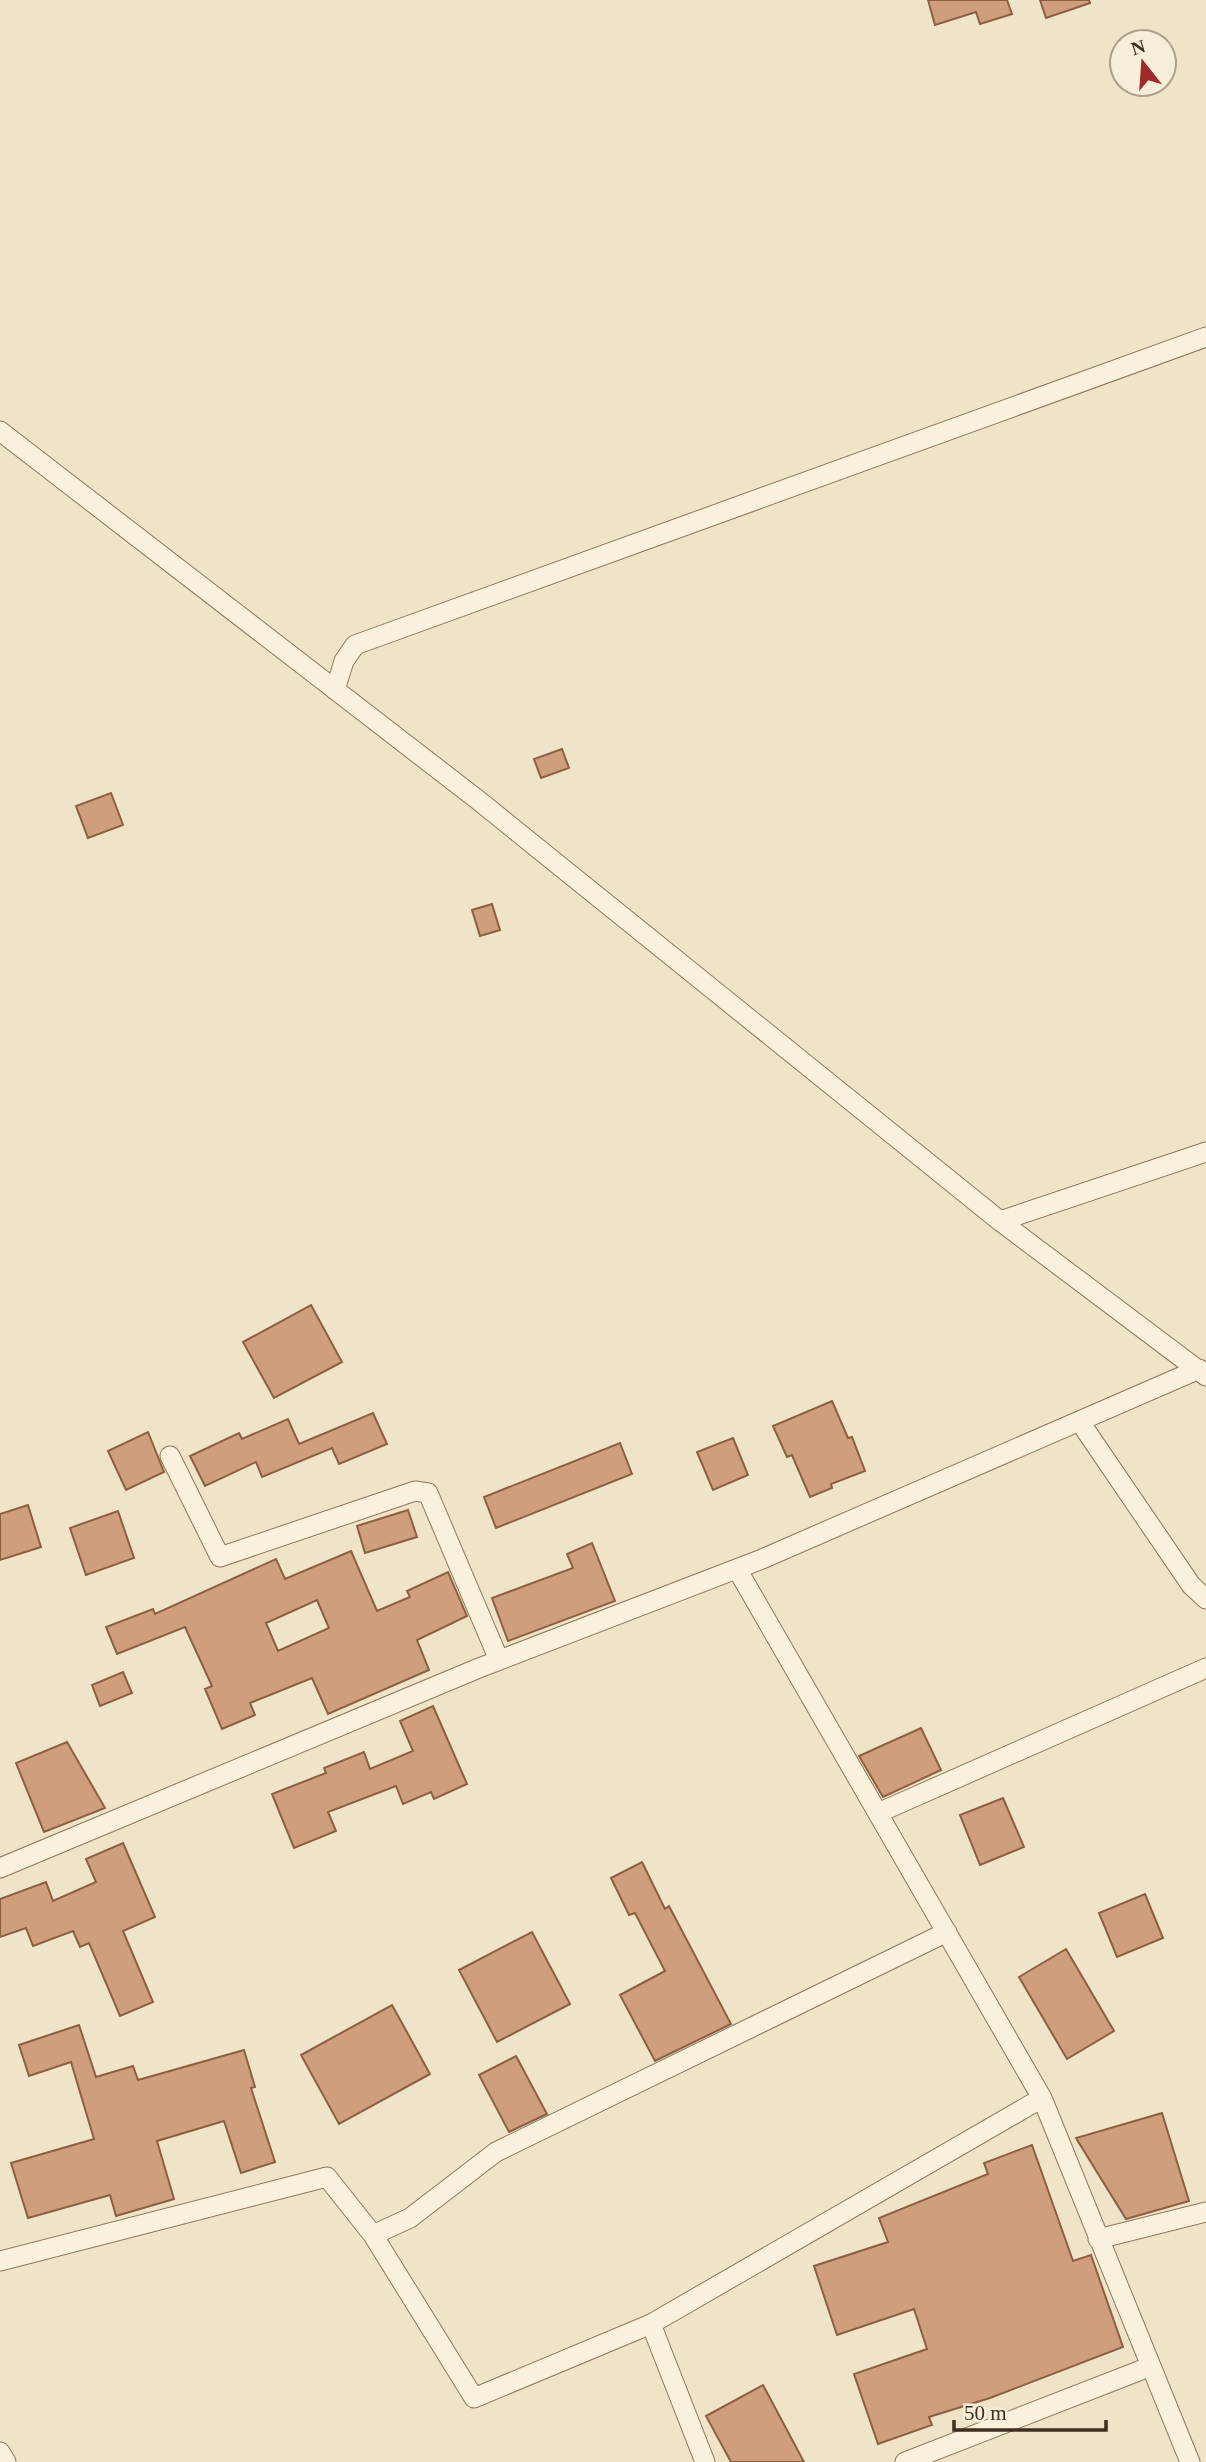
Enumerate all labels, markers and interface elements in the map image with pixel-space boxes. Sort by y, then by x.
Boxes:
north arrow [1108,28,1178,98]
text: N [1129,35,1148,59]
scale bar [954,2388,1106,2432]
text: 50 m [964,2401,1007,2425]

